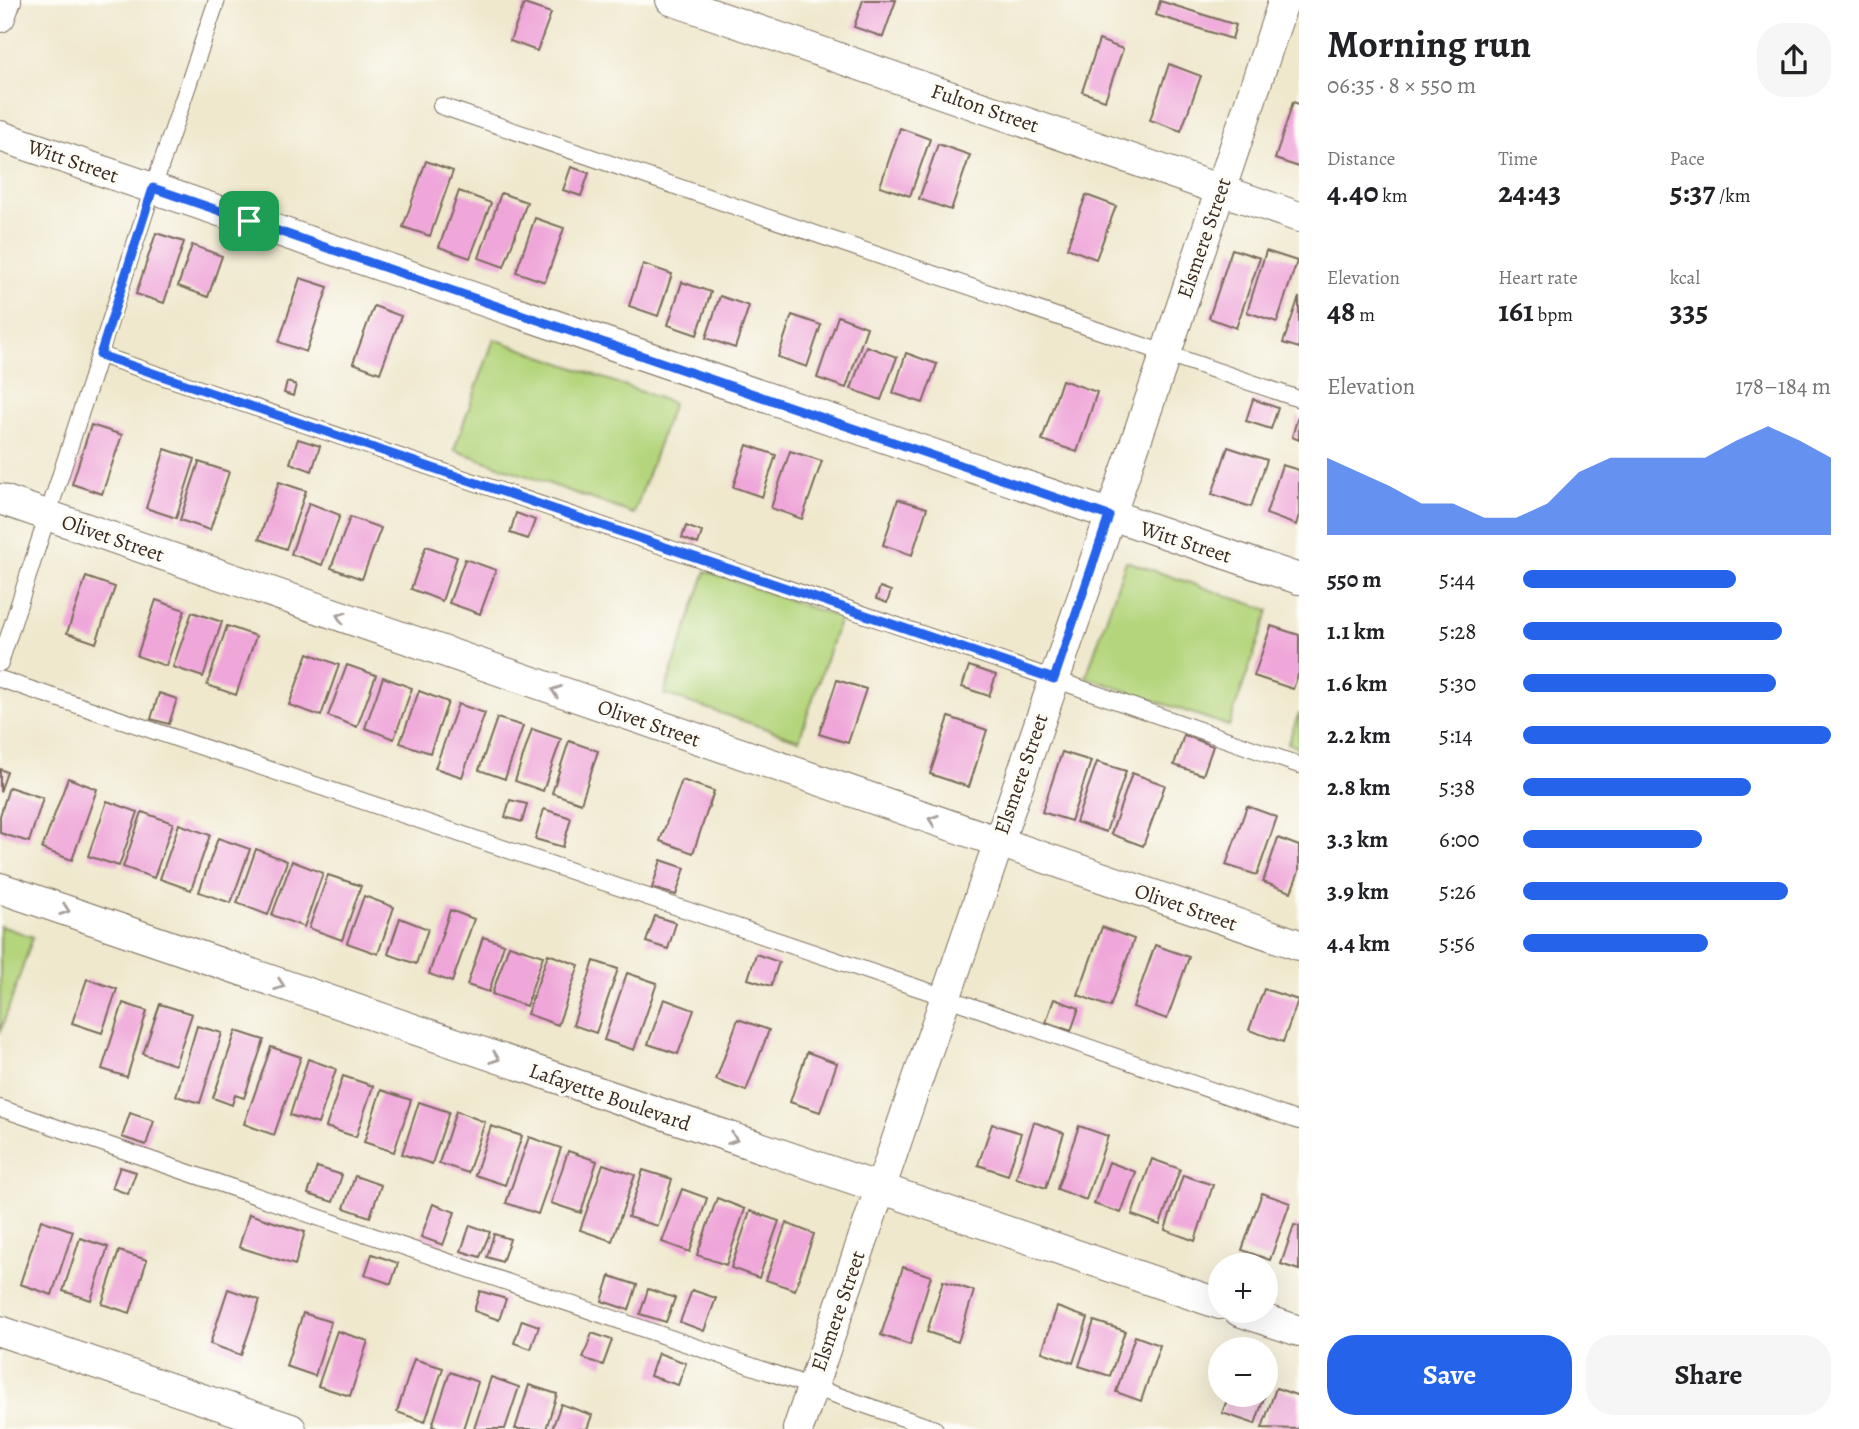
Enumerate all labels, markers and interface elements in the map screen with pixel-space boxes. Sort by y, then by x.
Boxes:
text: Morning run [1327,18,1531,70]
button: share [1757,23,1831,97]
text: 06:35 · 8 × 550 m [1327,70,1476,101]
street label: Fulton Street [928,77,1043,139]
street label: Witt Street [23,132,122,190]
text: Distance [1327,146,1395,172]
text: Time [1498,146,1538,172]
text: Pace [1670,146,1705,172]
text: 4.40 [1327,172,1379,212]
text: 24:43 [1498,172,1561,212]
text: 5:37 [1670,172,1715,212]
street label: Elsmere Street [1170,174,1238,302]
text: km [1379,183,1408,209]
text: /km [1715,183,1751,209]
pin [219,191,279,251]
icon: arrive [230,202,268,240]
text: Elevation [1327,265,1400,291]
text: Heart rate [1498,265,1578,291]
text: kcal [1670,265,1700,291]
text: 48 [1327,291,1356,331]
text: 161 [1498,291,1534,331]
text: 335 [1670,291,1708,331]
text: m [1356,302,1375,328]
text: bpm [1534,302,1573,328]
text: Elevation [1327,371,1415,402]
text: 178–184 m [1735,371,1831,402]
street label: Olivet Street [58,507,168,569]
street label: Witt Street [1136,514,1235,570]
text: 550 m [1327,564,1382,595]
text: 5:44 [1439,564,1475,595]
one-way arrow [335,611,347,625]
text: 1.1 km [1327,616,1385,647]
text: 5:28 [1439,616,1476,647]
text: 1.6 km [1327,668,1387,699]
text: 5:30 [1439,668,1476,699]
one-way arrow [550,685,563,699]
street label: Olivet Street [594,692,704,754]
street label: Elsmere Street [987,710,1055,838]
text: 2.2 km [1327,720,1391,751]
text: 5:14 [1439,720,1473,751]
text: 2.8 km [1327,772,1391,803]
text: 5:38 [1439,772,1475,803]
one-way arrow [928,814,940,828]
text: 3.3 km [1327,824,1388,855]
text: 6:00 [1439,824,1480,855]
street label: Olivet Street [1131,876,1241,938]
text: 3.9 km [1327,876,1389,907]
text: 5:26 [1439,876,1476,907]
one-way arrow [58,902,70,916]
text: 4.4 km [1327,928,1390,959]
text: 5:56 [1439,928,1475,959]
one-way arrow [273,977,285,991]
one-way arrow [488,1050,500,1064]
street label: Lafayette Boulevard [526,1056,695,1138]
one-way arrow [727,1131,739,1145]
street label: Elsmere Street [804,1247,872,1375]
map controls [1208,1253,1278,1407]
button: + [1208,1253,1278,1323]
button: Save [1327,1335,1572,1415]
button: Share [1586,1335,1831,1415]
button: − [1208,1337,1278,1407]

